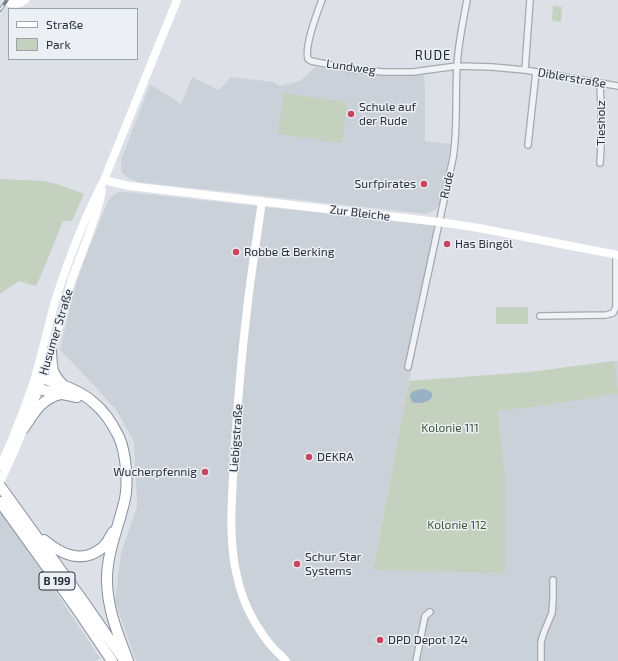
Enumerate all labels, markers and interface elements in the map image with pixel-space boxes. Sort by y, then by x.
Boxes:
legend [8,8,138,60]
text: Straße [46,17,83,31]
text: Park [46,37,71,51]
district label: RUDE [415,48,451,64]
street label: Lundweg [325,56,377,78]
street label: Diblerstraße [537,65,607,91]
place label: Schule auf der Rude [359,100,416,128]
street label: Tiesholz [594,100,608,146]
marker: Schule auf der Rude [346,109,356,119]
street label: Rude [437,170,457,200]
place label: Surfpirates [355,177,416,191]
marker: Surfpirates [419,179,429,189]
street label: Zur Bleiche [329,202,391,224]
place label: Has Bingöl [455,237,513,251]
marker: Has Bingöl [442,239,452,249]
place label: Robbe & Berking [244,245,334,259]
marker: Robbe & Berking [231,247,241,257]
street label: Husumer Straße [36,287,76,377]
street label: Liebigstraße [226,403,246,473]
park label: Kolonie 111 [421,421,479,435]
place label: DEKRA [317,450,354,464]
marker: DEKRA [304,452,314,462]
place label: Wucherpfennig [113,465,197,479]
marker: Wucherpfennig [200,467,210,477]
park label: Kolonie 112 [427,518,487,532]
place label: Schur Star Systems [305,550,362,578]
marker: Schur Star Systems [292,559,302,569]
road number: B 199 [39,572,75,590]
place label: DPD Depot 124 [388,633,468,647]
marker: DPD Depot 124 [375,635,385,645]

